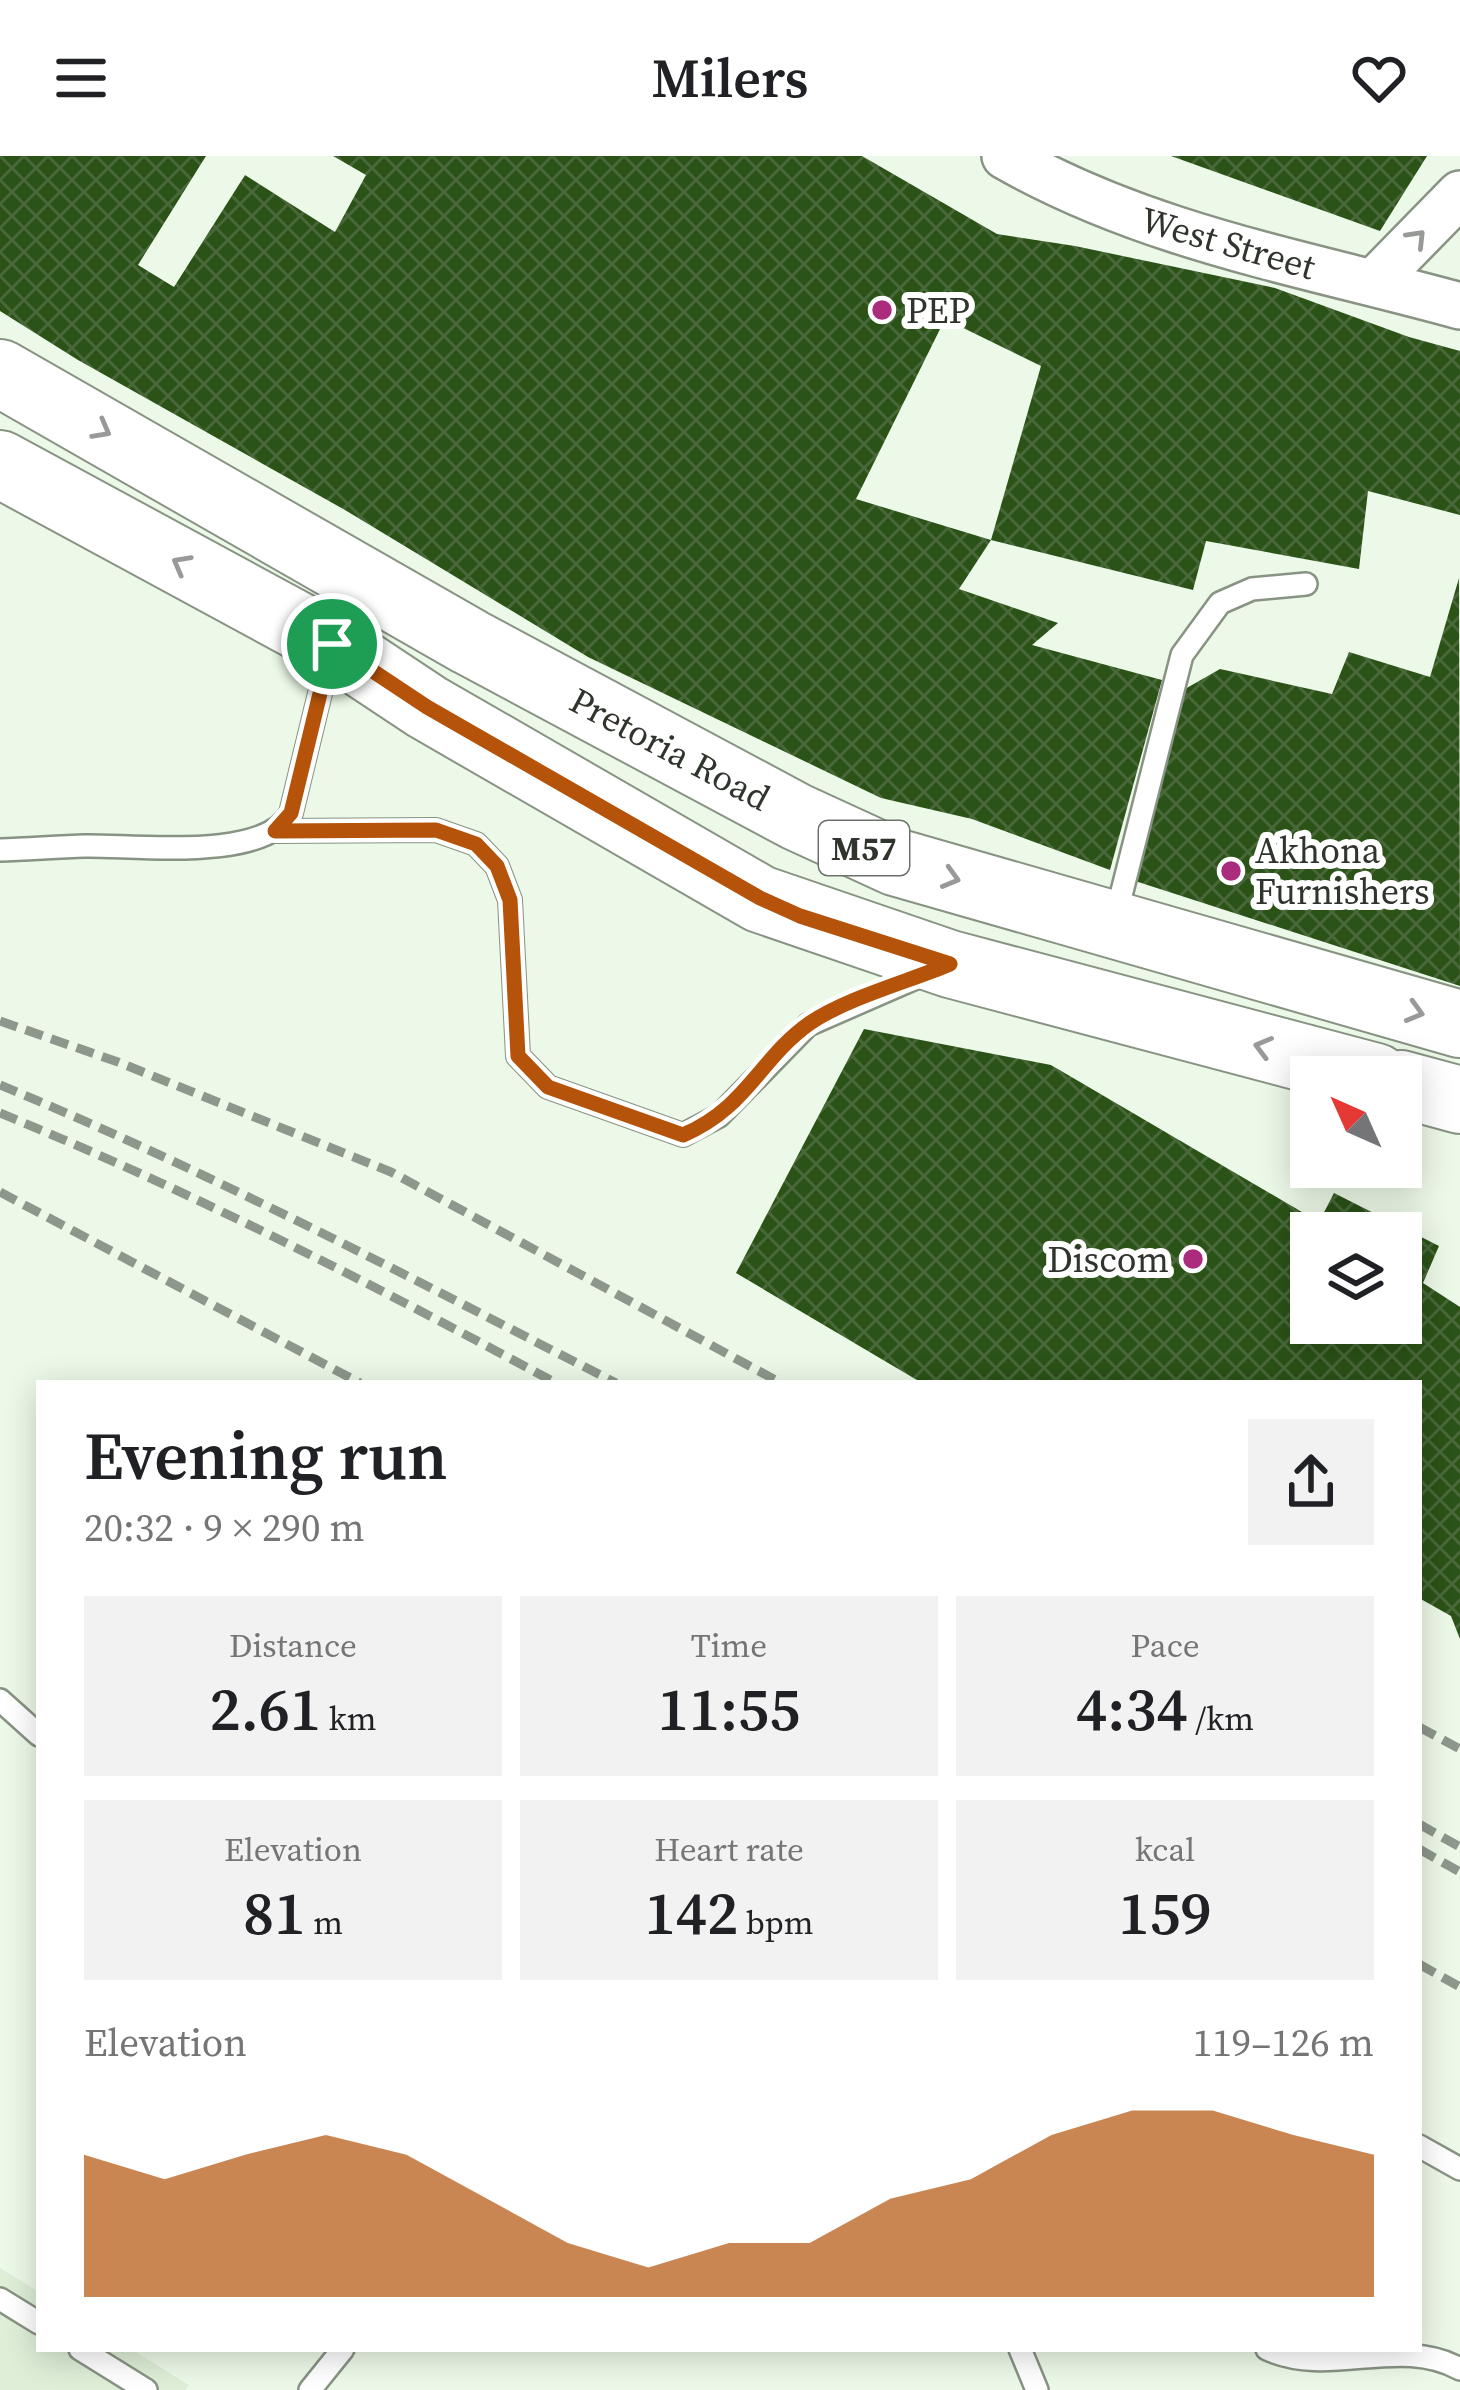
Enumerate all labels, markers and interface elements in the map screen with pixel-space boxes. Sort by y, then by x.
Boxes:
text: Milers [651,41,809,115]
icon: menu [48,45,114,111]
icon: heart [1346,45,1412,111]
street label: West Street [1135,195,1321,291]
one-way arrow [1403,230,1425,252]
place label: PEP [906,286,970,335]
marker: PEP [869,297,895,323]
one-way arrow [89,416,111,439]
one-way arrow [172,555,194,578]
pin [281,593,383,695]
icon: arrive [299,611,365,677]
street label: Pretoria Road [561,676,779,822]
road number: M57 [819,821,909,875]
place label: Akhona Furnishers [1255,826,1430,916]
marker: Akhona Furnishers [1218,858,1244,884]
one-way arrow [940,864,961,889]
one-way arrow [1405,997,1425,1022]
one-way arrow [1253,1036,1274,1061]
north arrow [1290,1056,1422,1188]
map controls [1290,1056,1422,1344]
button: layers [1290,1212,1422,1344]
place label: Discom [1047,1235,1169,1284]
marker: Discom [1180,1246,1206,1272]
text: Evening run [84,1411,448,1501]
button: share [1248,1419,1374,1545]
text: 20:32 · 9 × 290 m [84,1501,365,1554]
text: Distance [229,1623,357,1668]
text: Time [691,1623,767,1668]
text: Pace [1130,1623,1200,1668]
text: 2.61 [209,1668,321,1750]
text: 11:55 [658,1668,800,1750]
text: 4:34 [1076,1668,1188,1750]
text: km [321,1696,377,1741]
text: /km [1188,1696,1254,1741]
text: Elevation [224,1827,362,1872]
text: Heart rate [654,1827,804,1872]
text: kcal [1135,1827,1195,1872]
text: 81 [243,1872,305,1954]
text: 142 [645,1872,738,1954]
text: 159 [1118,1872,1212,1954]
text: m [305,1900,343,1945]
text: bpm [738,1900,813,1945]
text: Elevation [84,2016,247,2069]
text: 119–126 m [1193,2016,1374,2069]

